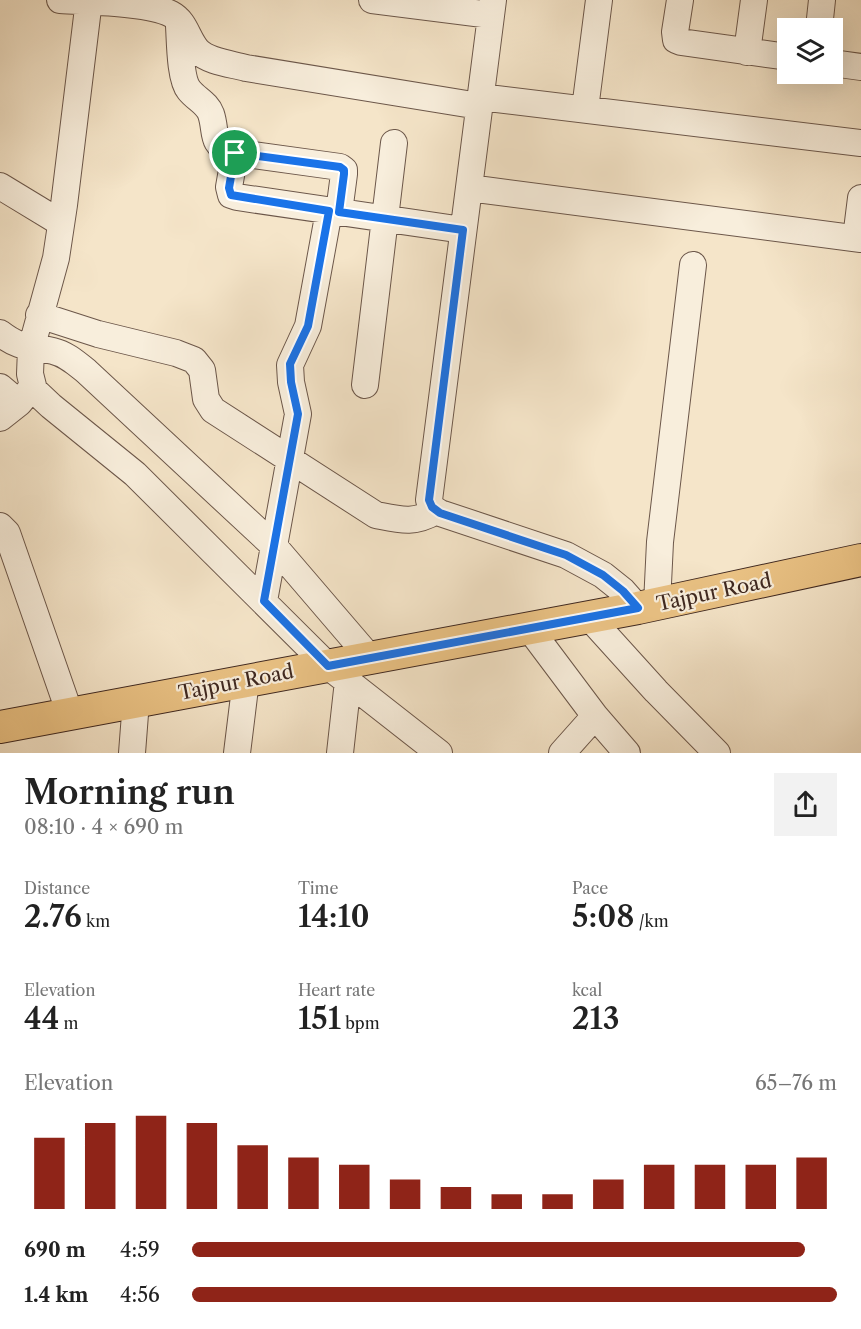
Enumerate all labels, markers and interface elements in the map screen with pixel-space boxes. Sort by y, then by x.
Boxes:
map controls [777,18,843,84]
button: layers [777,18,843,84]
pin [209,127,260,178]
icon: arrive [218,136,251,169]
street label: Tajpur Road [654,568,774,616]
street label: Tajpur Road [176,659,296,705]
text: Morning run [24,772,235,813]
button: share [774,773,837,836]
text: 08:10 · 4 × 690 m [24,815,183,839]
text: Distance [24,878,90,898]
text: Time [298,878,338,898]
text: Pace [572,878,608,898]
text: 2.76 [24,898,82,935]
text: 14:10 [298,898,370,935]
text: 5:08 [572,898,635,935]
text: km [82,911,110,931]
text: /km [635,911,669,931]
text: Elevation [24,980,95,1000]
text: Heart rate [298,980,375,1000]
text: kcal [572,980,602,1000]
text: 44 [24,1000,59,1037]
text: 151 [298,1000,341,1037]
text: 213 [572,1000,620,1037]
text: m [59,1013,78,1033]
text: bpm [341,1013,380,1033]
text: Elevation [24,1071,113,1095]
text: 65–76 m [755,1071,837,1095]
text: 690 m [24,1238,86,1262]
text: 4:59 [120,1238,160,1262]
text: 1.4 km [24,1283,89,1307]
text: 4:56 [120,1283,160,1307]

